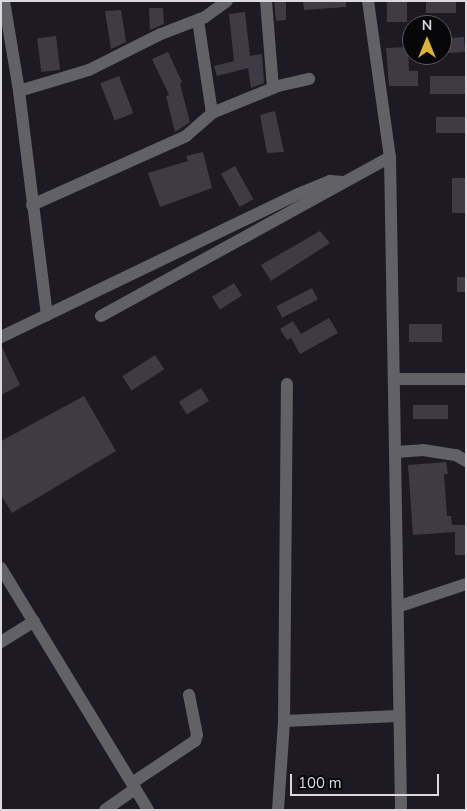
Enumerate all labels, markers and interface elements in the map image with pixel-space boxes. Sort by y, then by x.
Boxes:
north arrow [402,15,452,65]
text: N [422,16,432,35]
scale bar [292,764,441,796]
text: 100 m [298,773,342,793]

